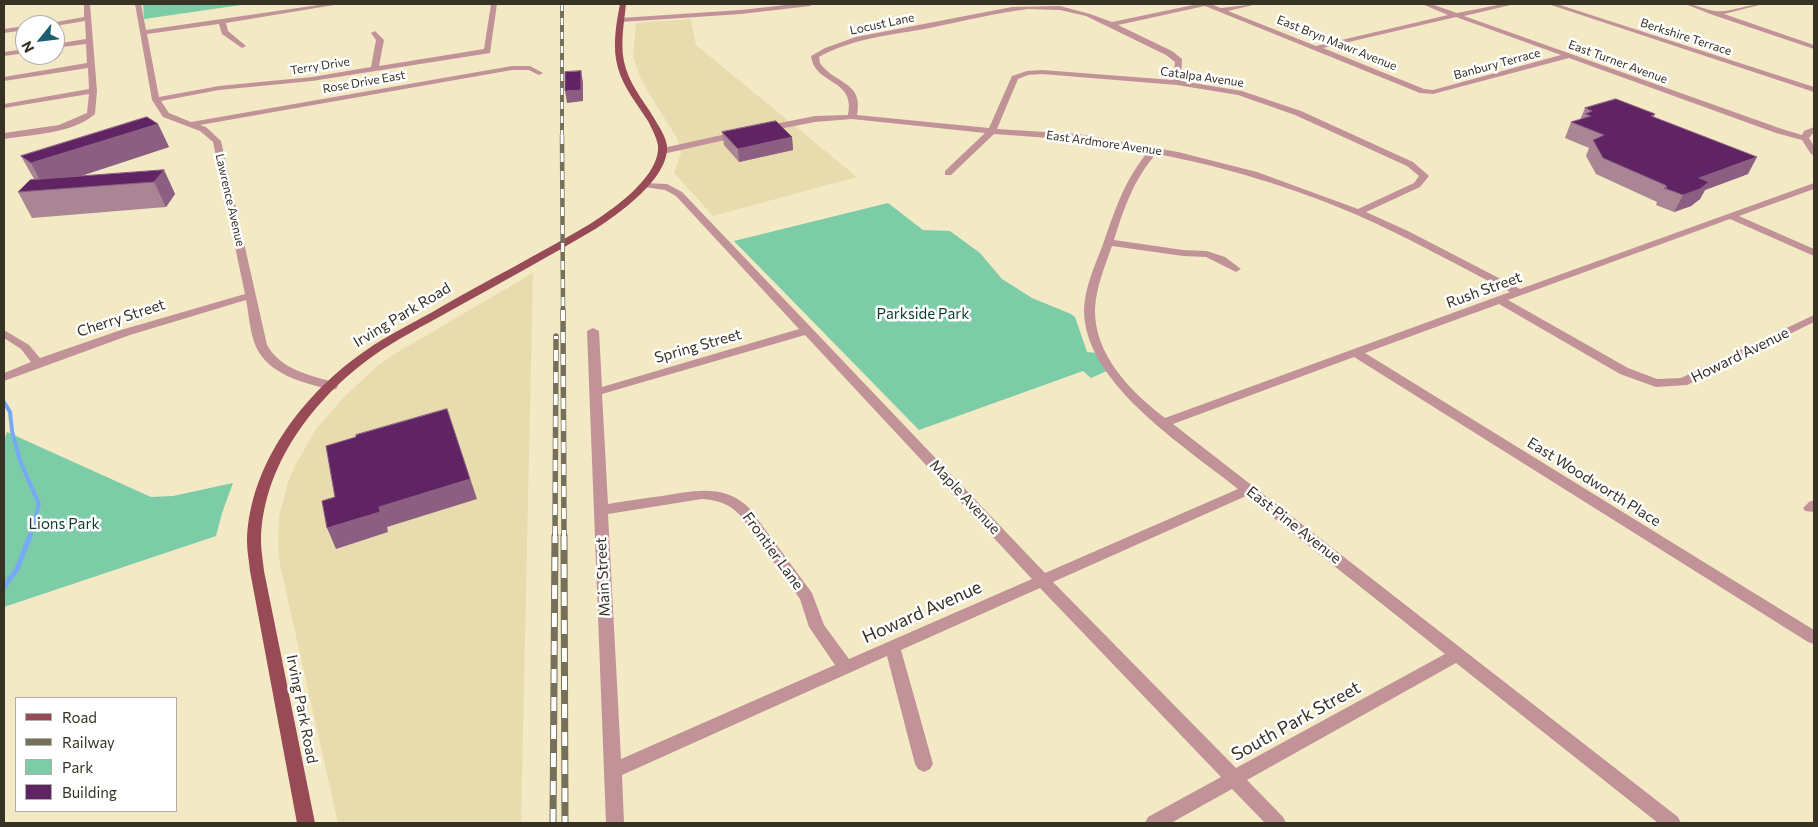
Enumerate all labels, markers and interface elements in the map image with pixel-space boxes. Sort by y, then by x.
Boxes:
street label: Locust Lane [848,10,916,38]
street label: East Bryn Mawr Avenue [1275,12,1399,74]
north arrow [15,15,65,65]
street label: Berkshire Terrace [1639,15,1733,59]
street label: East Turner Avenue [1566,37,1670,87]
text: N [17,38,37,56]
street label: Banbury Terrace [1452,46,1542,82]
street label: Terry Drive [289,54,351,78]
street label: Catalpa Avenue [1159,64,1245,90]
street label: Rose Drive East [321,68,407,96]
street label: East Ardmore Avenue [1045,128,1163,158]
street label: Lawrence Avenue [212,152,248,248]
street label: Rush Street [1444,268,1524,312]
street label: Irving Park Road [350,279,454,351]
street label: Cherry Street [75,295,167,341]
park label: Parkside Park [877,305,969,323]
street label: Howard Avenue [1688,323,1792,387]
street label: Spring Street [652,325,744,367]
street label: East Woodworth Place [1524,434,1664,530]
street label: Maple Avenue [926,456,1004,538]
street label: East Pine Avenue [1243,482,1345,568]
street label: Frontier Lane [739,509,807,593]
park label: Lions Park [28,515,100,533]
street label: Main Street [592,537,614,617]
street label: Howard Avenue [859,576,985,648]
street label: Irving Park Road [283,653,321,765]
street label: South Park Street [1228,677,1364,765]
legend [15,697,178,812]
text: Road [62,708,97,726]
text: Railway [62,733,115,751]
text: Park [62,758,93,776]
text: Building [62,783,117,801]

